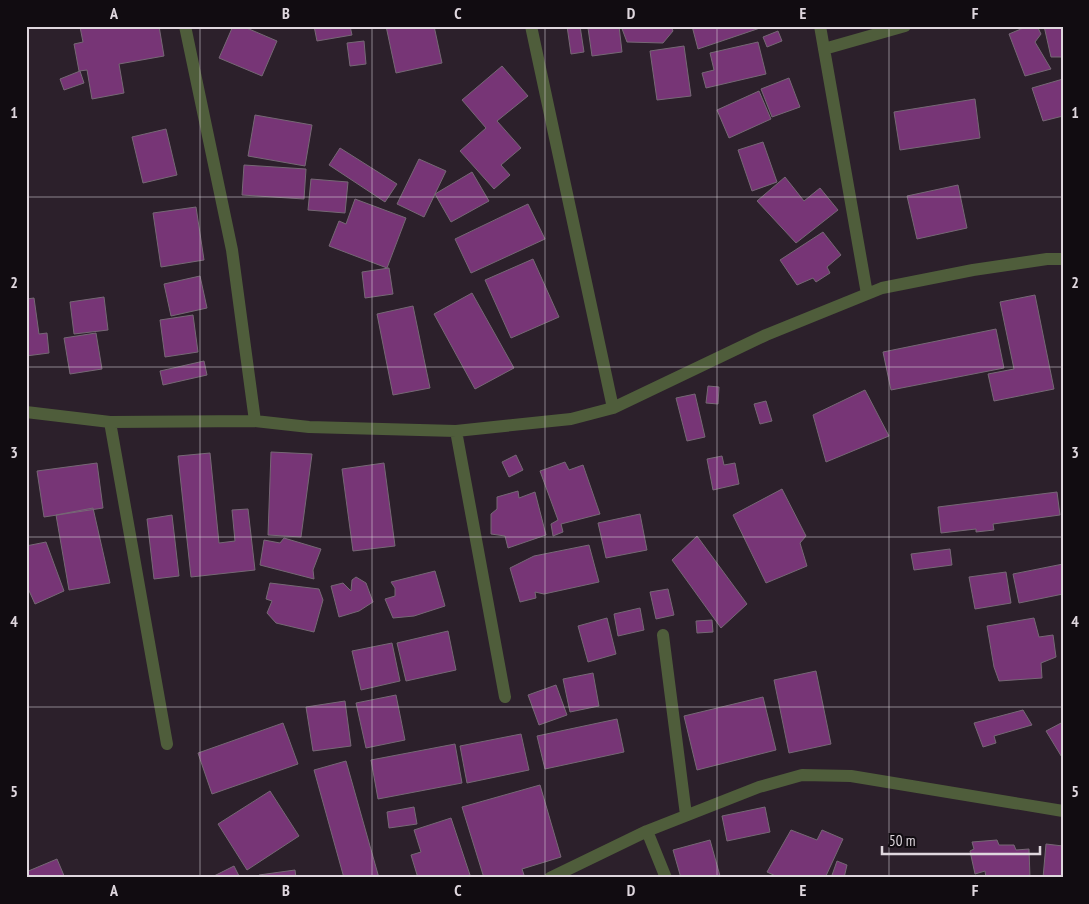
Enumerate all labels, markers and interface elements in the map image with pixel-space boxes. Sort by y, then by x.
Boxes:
text: A [109,3,119,23]
text: B [282,3,290,23]
text: C [454,3,462,23]
text: D [627,3,636,23]
text: E [800,3,807,23]
text: F [972,3,979,23]
text: 1 [10,102,18,122]
text: 1 [1071,102,1079,122]
text: 2 [10,272,18,292]
text: 2 [1071,272,1079,292]
text: 3 [10,442,18,462]
text: 3 [1071,442,1079,462]
text: 4 [10,611,18,631]
text: 4 [1071,611,1079,631]
text: 5 [10,781,18,801]
text: 5 [1071,781,1079,801]
scale bar [882,824,1039,856]
text: 50 m [889,831,915,850]
text: A [109,880,119,900]
text: B [282,880,290,900]
text: C [454,880,462,900]
text: D [627,880,636,900]
text: E [800,880,807,900]
text: F [972,880,979,900]

